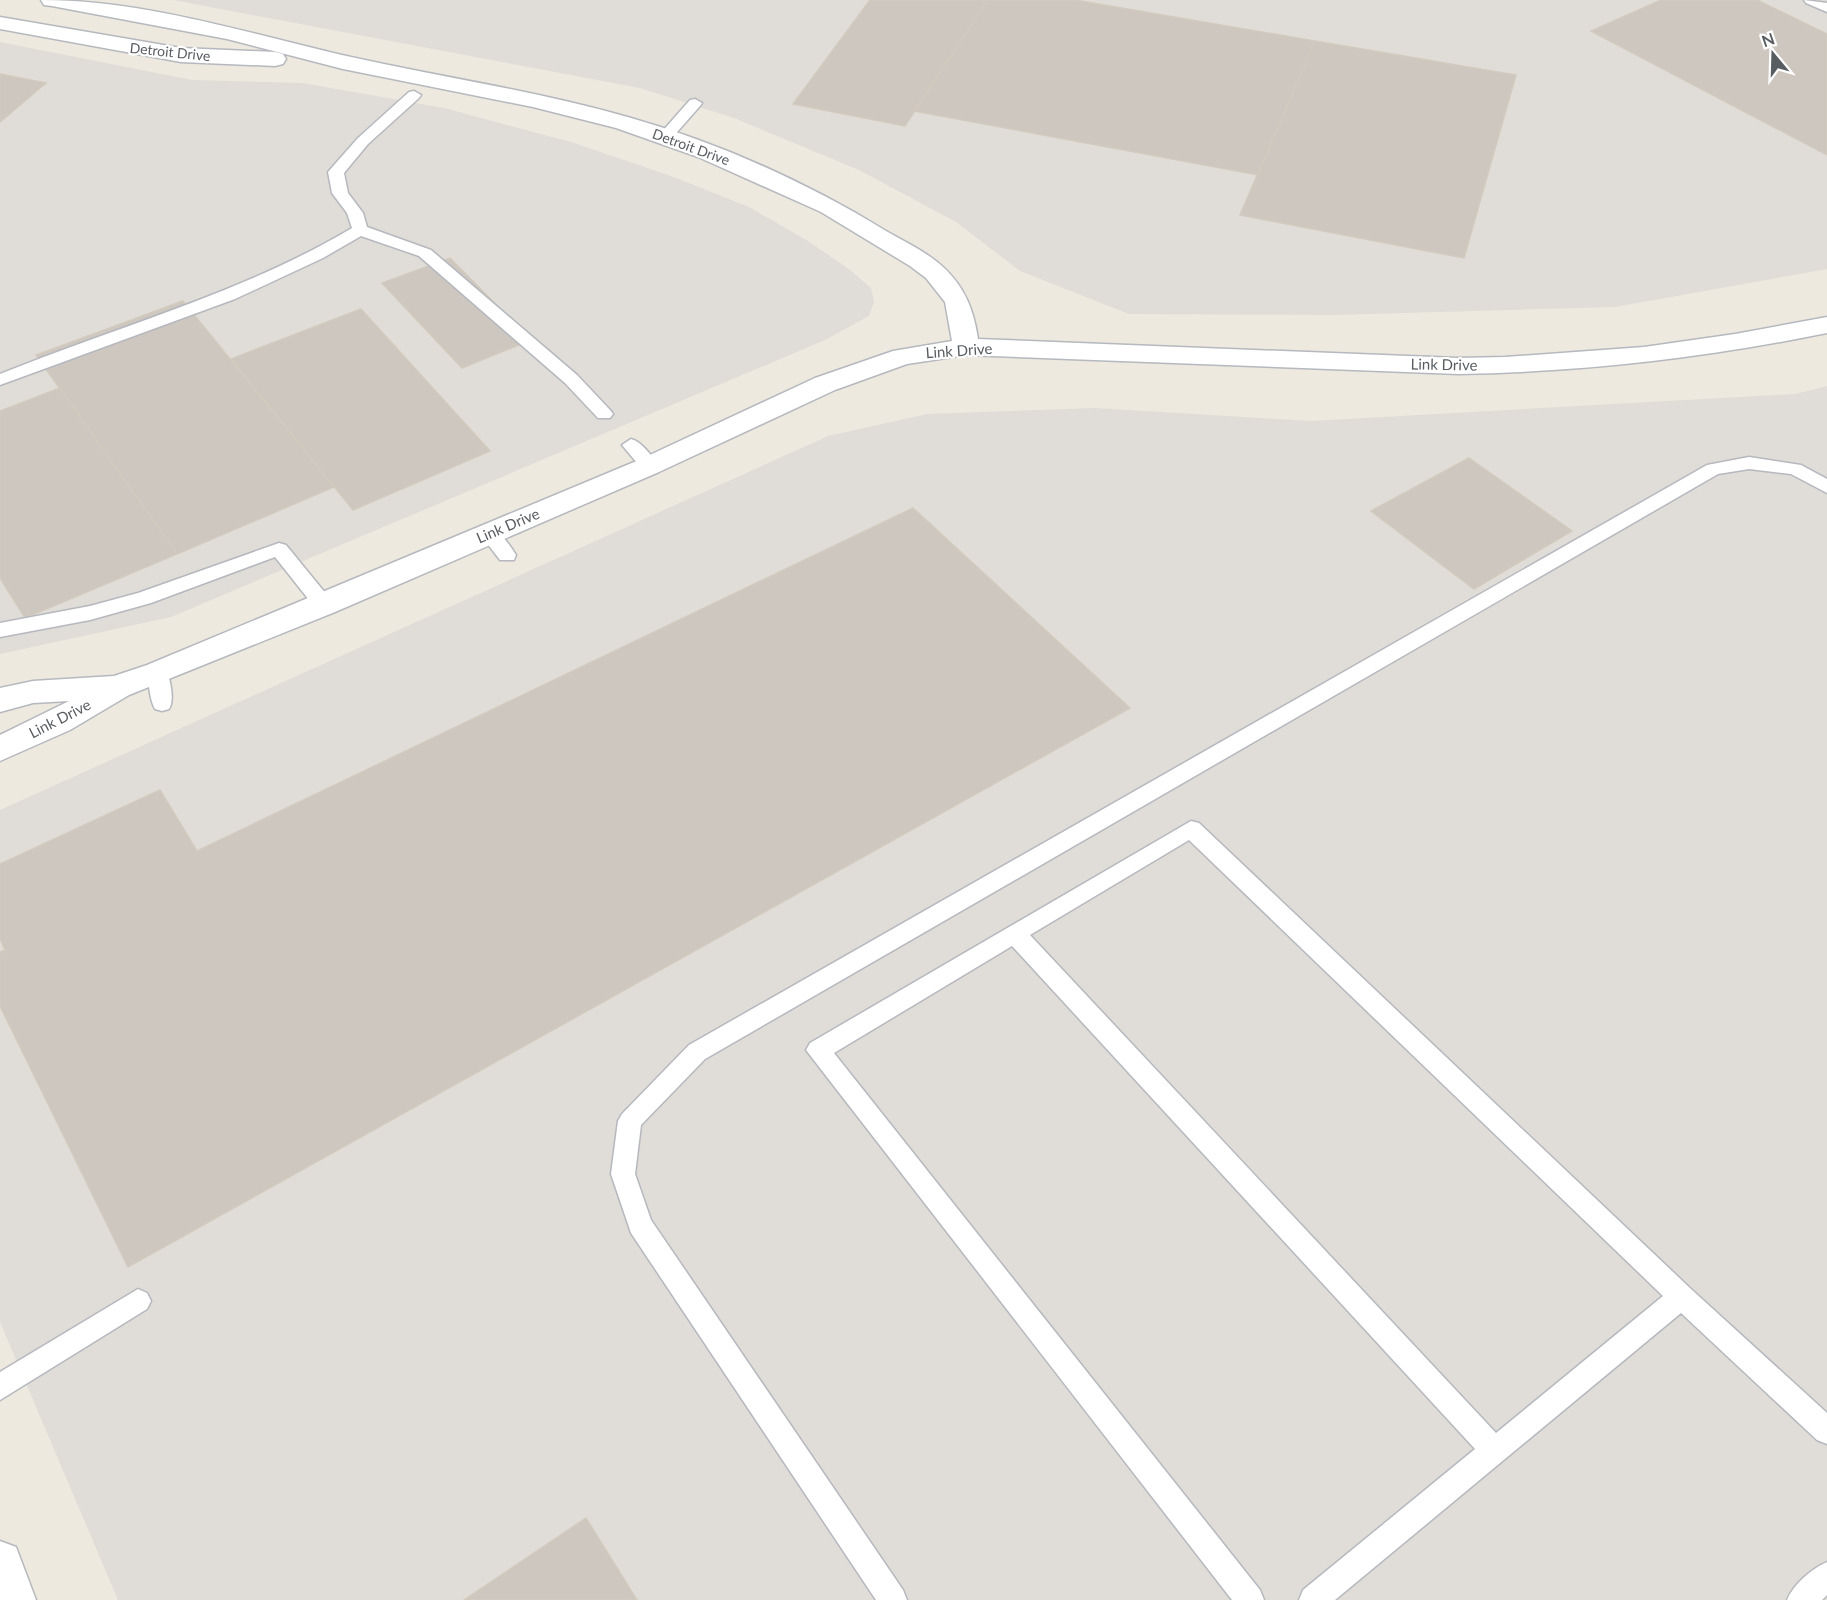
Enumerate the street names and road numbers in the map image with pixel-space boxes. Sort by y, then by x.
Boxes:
street label: Detroit Drive [129,39,211,64]
street label: Detroit Drive [650,125,732,168]
street label: Link Drive [925,339,993,361]
street label: Link Drive [1410,354,1478,374]
street label: Link Drive [473,504,542,546]
street label: Link Drive [26,695,93,741]

